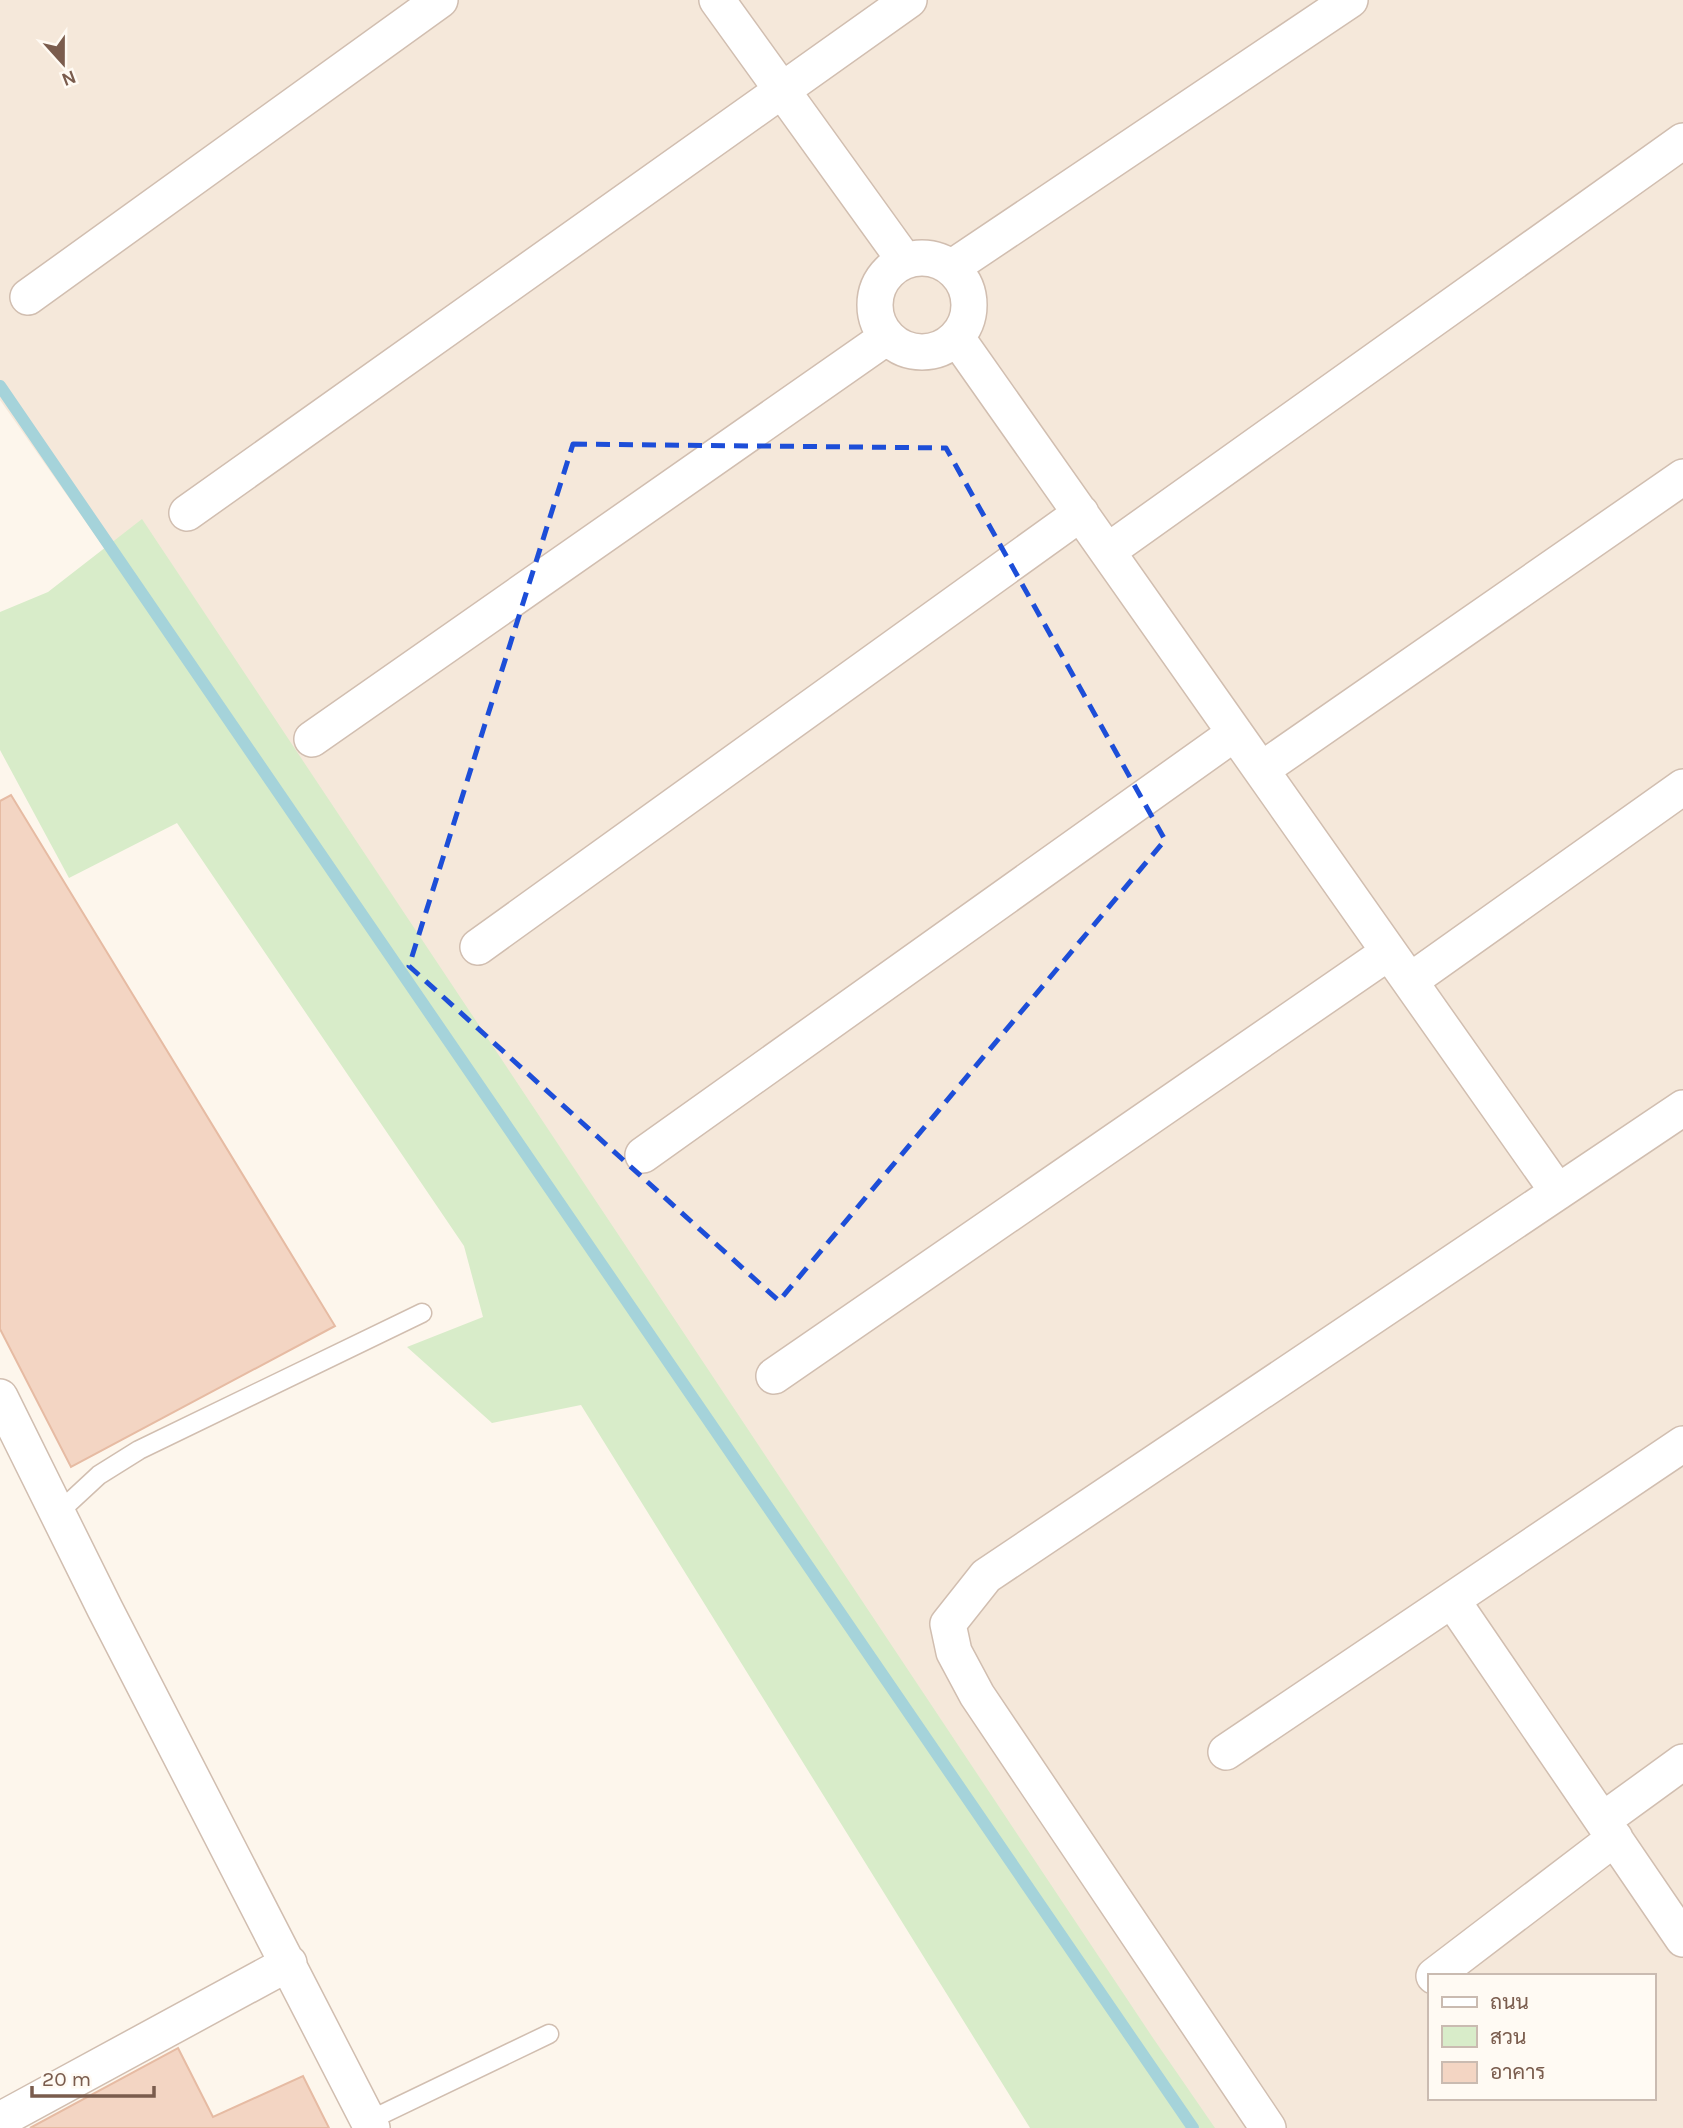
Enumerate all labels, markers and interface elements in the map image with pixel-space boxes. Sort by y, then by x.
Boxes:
north arrow [28,28,98,98]
text: N [58,65,79,91]
legend [1428,1974,1655,2100]
text: ถนน [1490,1990,1529,2014]
text: สวน [1490,2025,1526,2049]
scale bar [32,2054,154,2098]
text: อาคาร [1490,2060,1546,2084]
text: 20 m [42,2067,91,2091]

